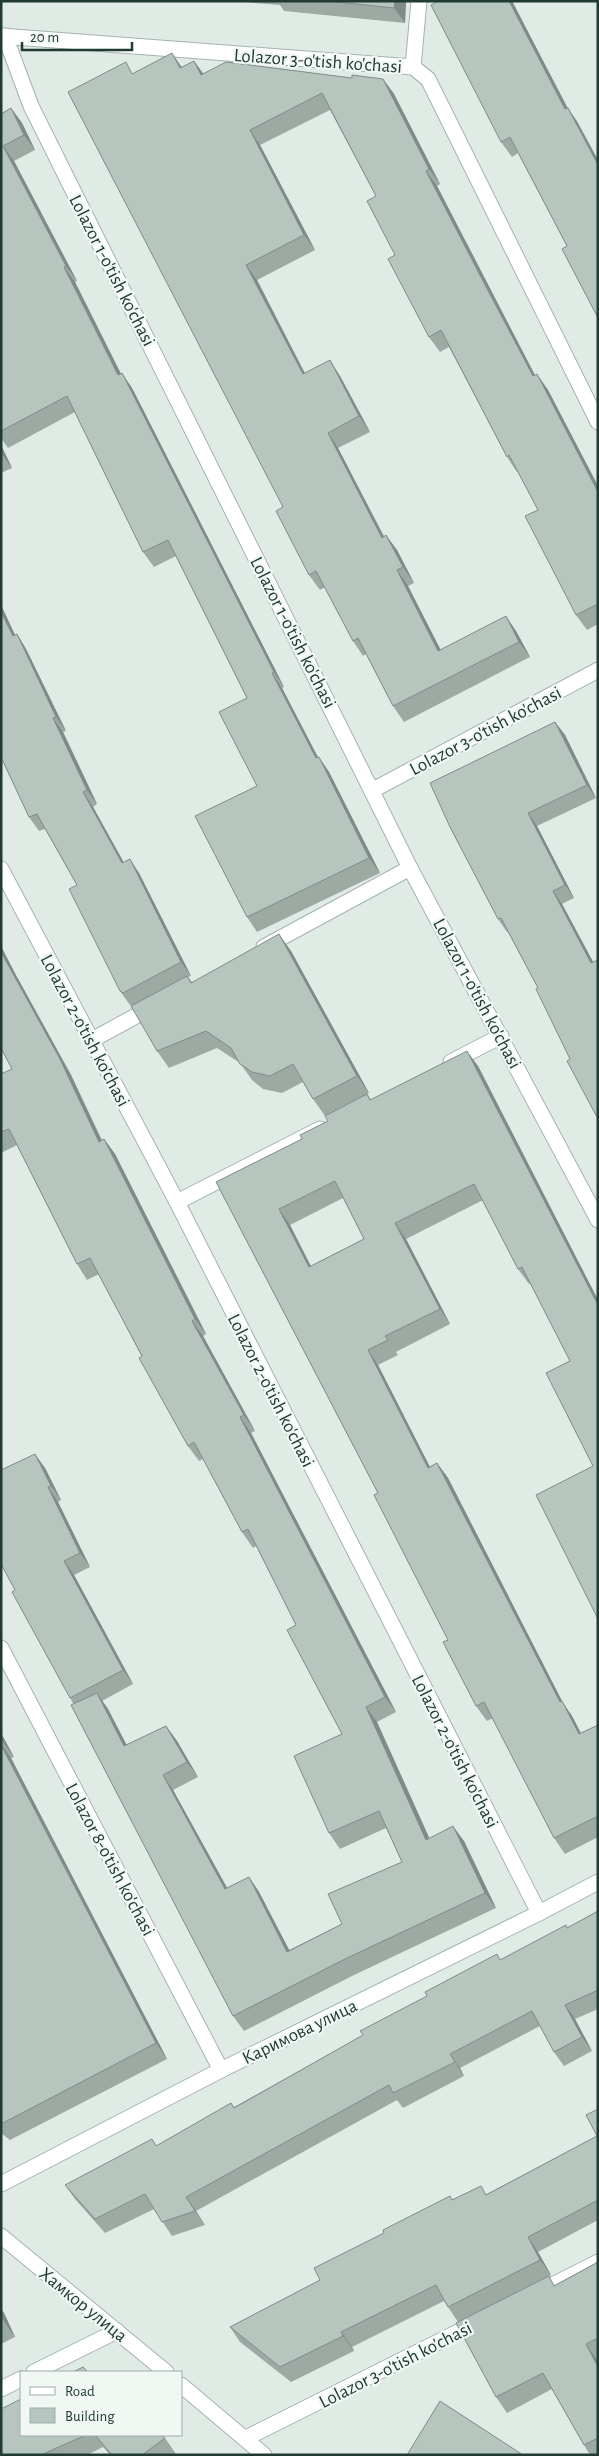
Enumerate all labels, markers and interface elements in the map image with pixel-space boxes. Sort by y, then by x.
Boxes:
scale bar [22,20,132,52]
text: 20 m [30,30,59,45]
street label: Lolazor 3-o'tish ko'chasi [233,46,403,77]
street label: Lolazor 1-o'tish ko'chasi [65,192,158,350]
street label: Lolazor 1-o'tish ko'chasi [246,554,339,712]
street label: Lolazor 3-o'tish ko'chasi [407,683,565,779]
street label: Lolazor 1-o'tish ko'chasi [429,915,524,1072]
street label: Lolazor 2-o'tish ko'chasi [37,951,133,1110]
street label: Lolazor 2-o'tish ko'chasi [224,1311,318,1470]
street label: Lolazor 2-o'tish ko'chasi [408,1672,502,1831]
street label: Lolazor 8-o'tish ko'chasi [61,1780,158,1939]
street label: Каримова улица [239,1996,360,2068]
street label: Хамкор улица [36,2264,131,2346]
street label: Lolazor 3-o'tish ko'chasi [316,2319,475,2412]
legend [20,2371,182,2436]
text: Road [65,2384,95,2399]
text: Building [65,2409,115,2424]

